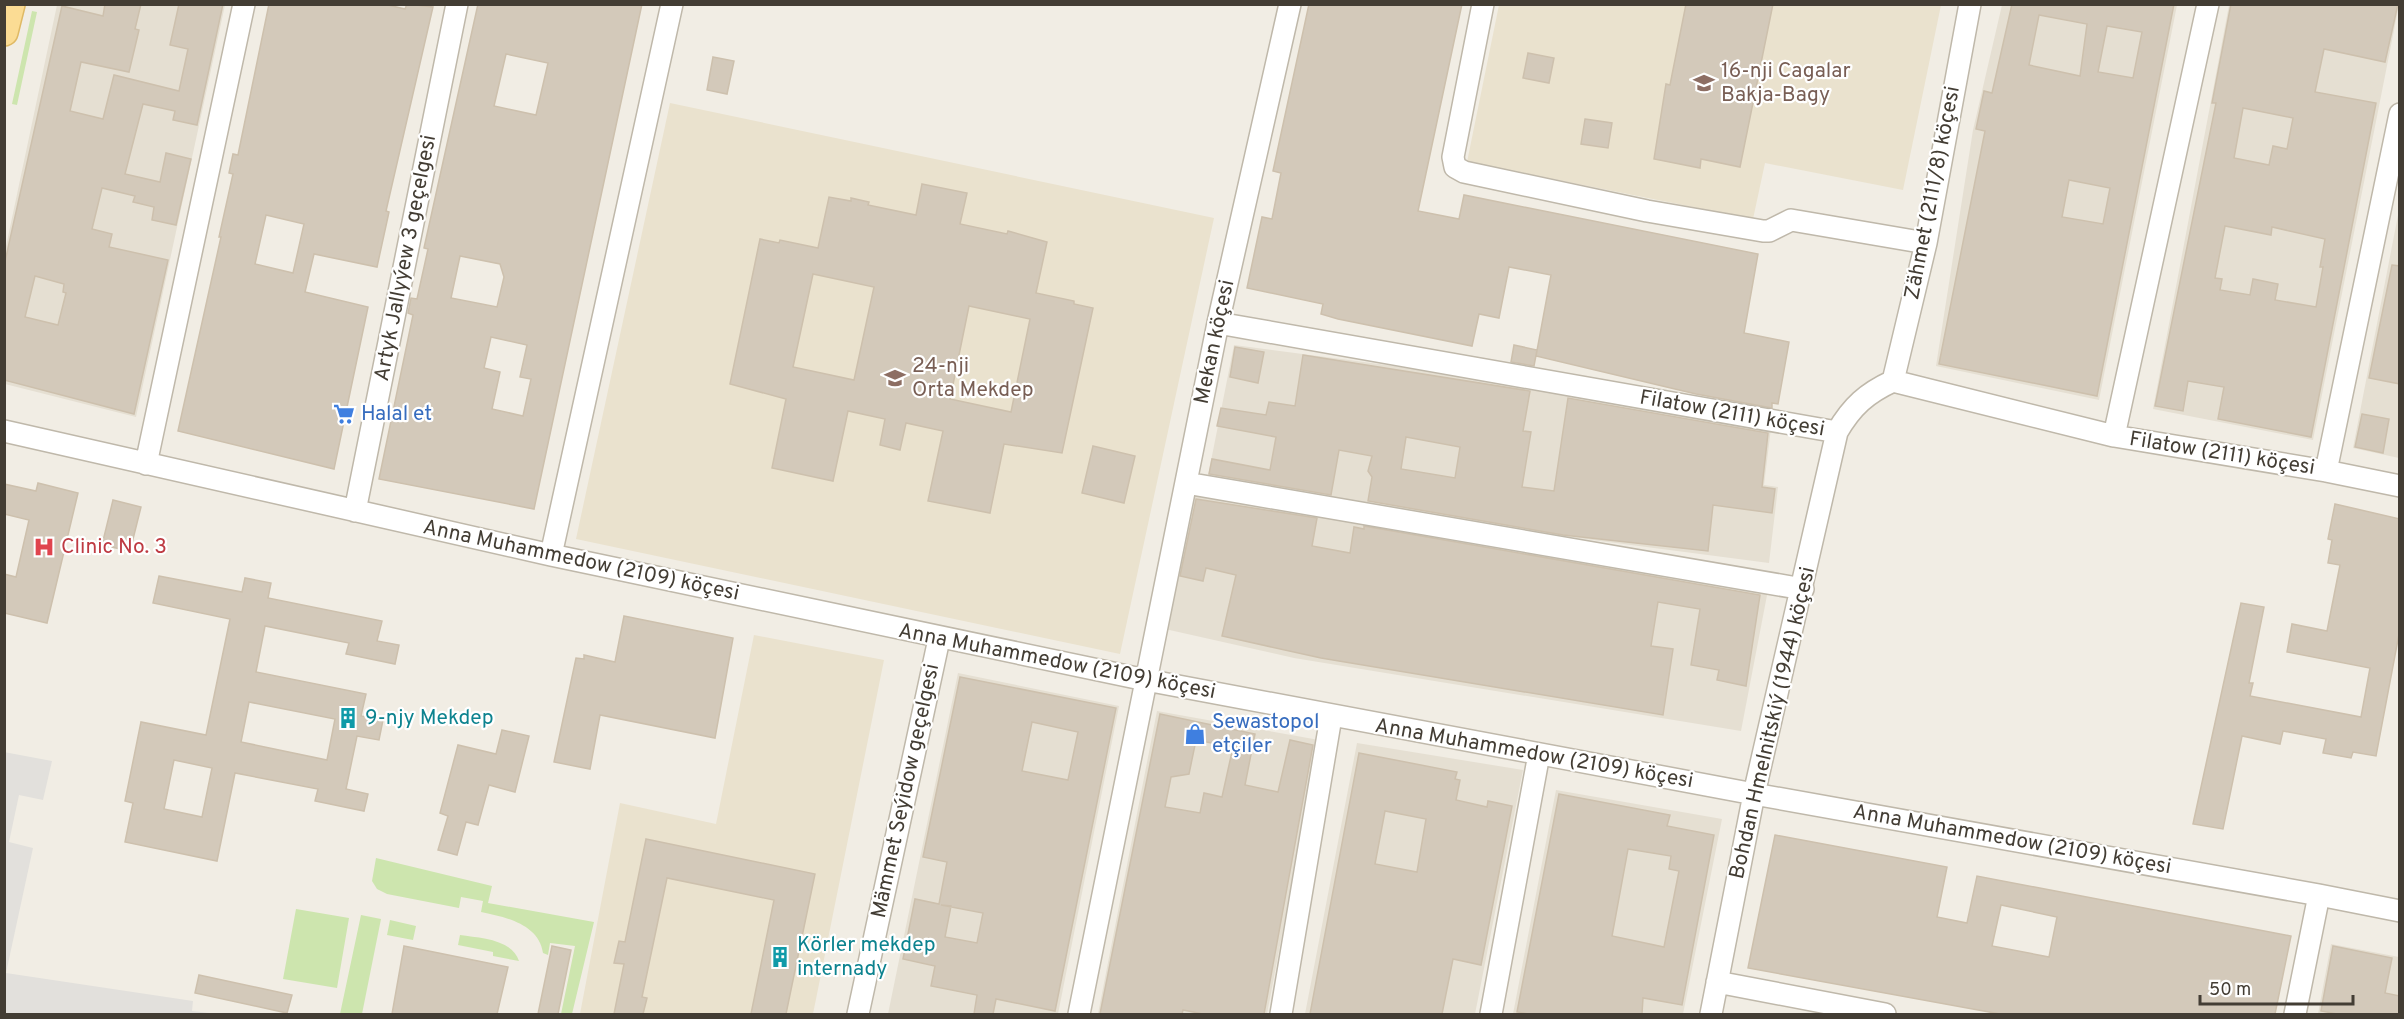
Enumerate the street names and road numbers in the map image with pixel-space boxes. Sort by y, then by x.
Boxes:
street label: Zähmet (2111/8) köçesi [1899,84,1967,302]
street label: Artyk Jallyýew 3 geçelgesi [369,133,443,383]
street label: Mekan köçesi [1189,277,1241,407]
street label: Filatow (2111) köçesi [1637,384,1827,444]
street label: Filatow (2111) köçesi [2127,426,2317,482]
street label: Anna Muhammedow (2109) köçesi [420,514,742,608]
street label: Bohdan Hmelnitskiý (1944) köçesi [1724,564,1822,882]
street label: Anna Muhammedow (2109) köçesi [896,618,1218,706]
street label: Mämmet Seýidow geçelgesi [866,661,946,921]
street label: Anna Muhammedow (2109) köçesi [1373,713,1695,795]
street label: Anna Muhammedow (2109) köçesi [1851,799,2173,881]

